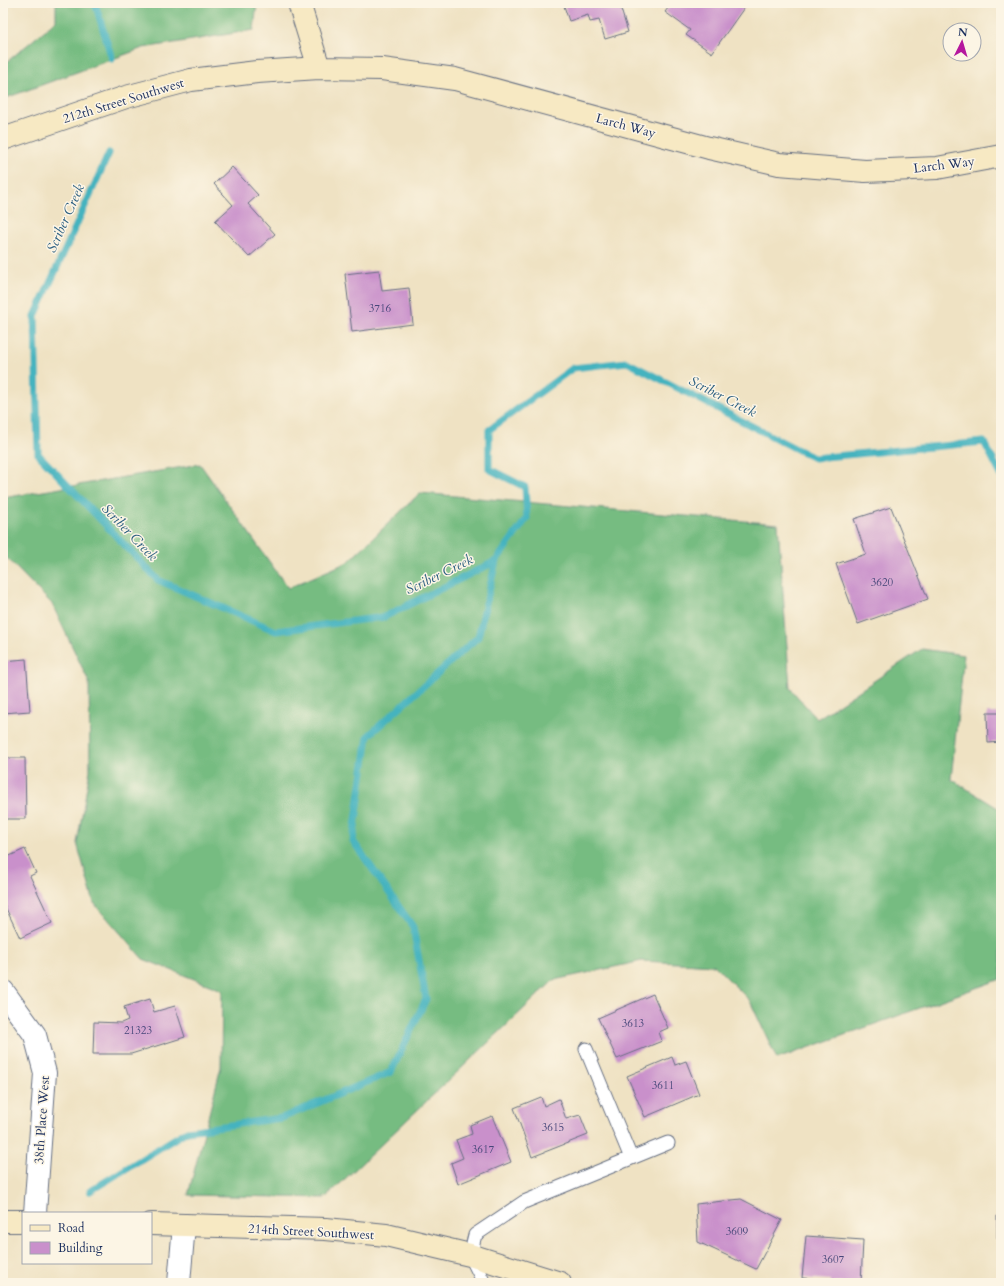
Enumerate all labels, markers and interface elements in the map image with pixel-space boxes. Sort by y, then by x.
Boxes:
north arrow [942,22,982,62]
text: N [957,25,969,40]
street label: 212th Street Southwest [60,74,186,128]
street label: Larch Way [594,109,658,143]
street label: Larch Way [912,152,976,178]
water label: Scriber Creek [42,181,89,256]
house number: 3716 [369,301,392,316]
water label: Scriber Creek [686,371,760,422]
water label: Scriber Creek [97,499,162,565]
water label: Scriber Creek [402,550,476,599]
house number: 3620 [871,575,894,590]
house number: 3613 [622,1016,645,1031]
house number: 21323 [124,1023,152,1038]
street label: 38th Place West [30,1075,54,1165]
house number: 3611 [652,1078,674,1093]
house number: 3615 [542,1120,564,1135]
house number: 3617 [472,1142,495,1157]
legend [22,1212,152,1264]
text: Road [58,1220,85,1236]
street label: 214th Street Southwest [247,1220,374,1244]
house number: 3609 [726,1224,749,1239]
text: Building [58,1240,103,1256]
house number: 3607 [822,1252,845,1267]

